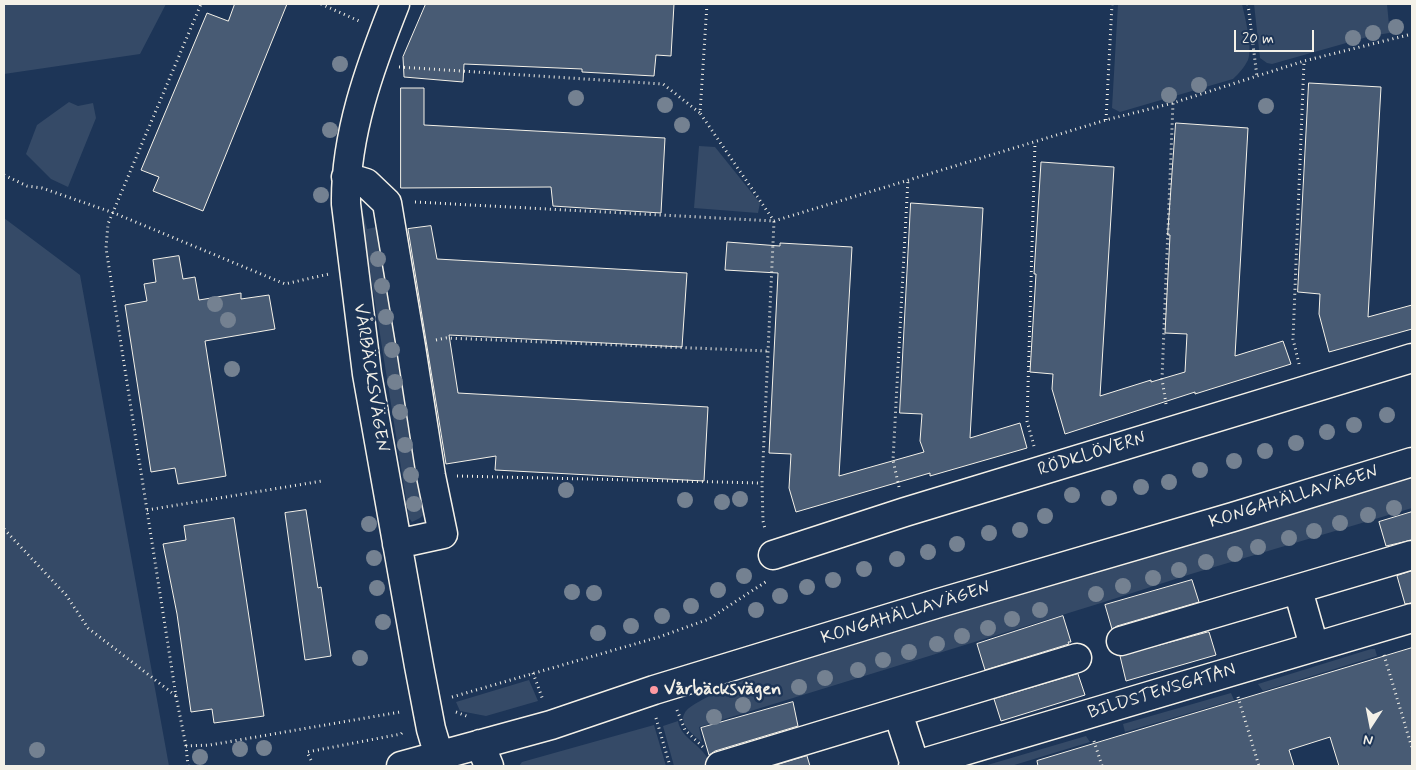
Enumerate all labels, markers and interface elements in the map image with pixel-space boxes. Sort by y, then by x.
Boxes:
scale bar [1236,20,1316,52]
text: 20 m [1242,29,1274,49]
street label: VÅRBÄCKSVÄGEN [348,302,392,454]
street label: RÖDKLÖVERN [1035,428,1149,482]
street label: KONGAHÄLLAVÄGEN [1207,462,1381,534]
street label: KONGAHÄLLAVÄGEN [819,578,993,650]
street label: BILDSTENSGATAN [1085,659,1239,725]
place label: Vårbäcksvägen [664,679,781,701]
marker: Vårbäcksvägen [648,684,660,696]
north arrow [1346,700,1396,750]
text: N [1362,730,1374,749]

